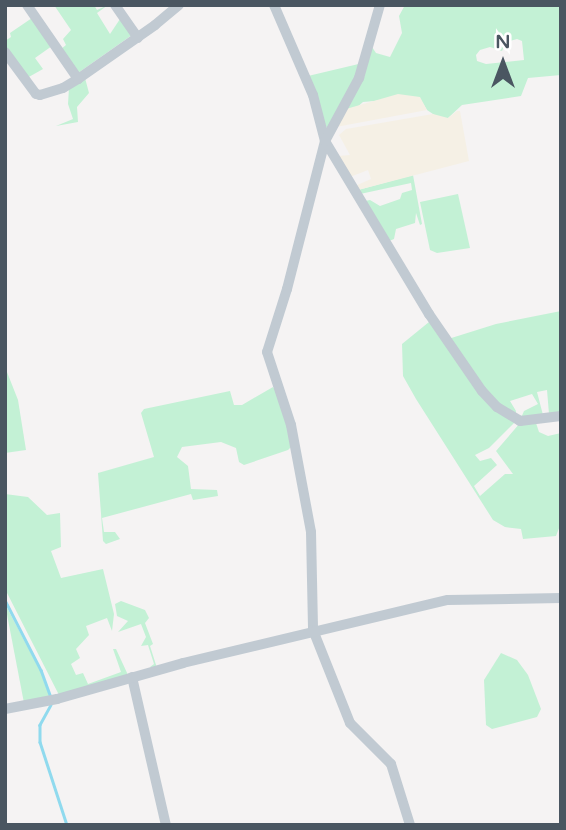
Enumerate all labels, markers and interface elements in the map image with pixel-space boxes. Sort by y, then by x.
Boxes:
north arrow [468,28,538,98]
text: N [495,31,511,53]

